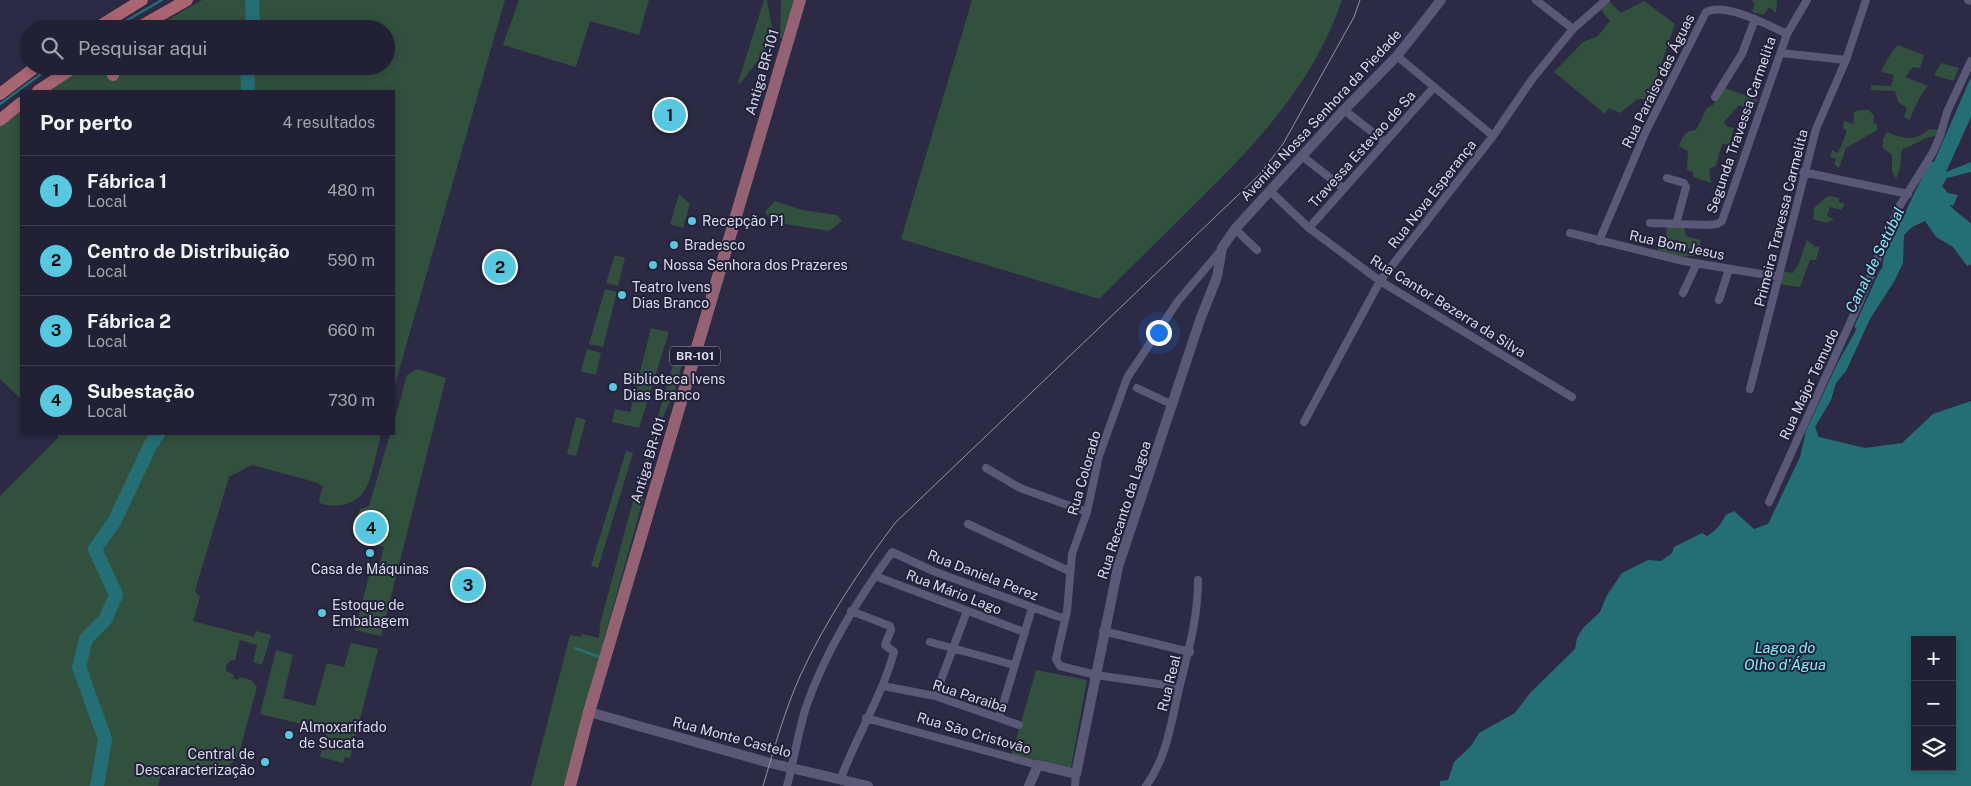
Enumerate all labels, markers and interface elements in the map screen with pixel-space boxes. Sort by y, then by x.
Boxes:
street label: Rua Paraiso das Águas [1618,11,1697,151]
search box [20,20,395,75]
street label: Avenida Nossa Senhora da Piedade [1237,26,1405,204]
street label: Antiga BR-101 [742,27,782,117]
icon: search [38,34,66,62]
street label: Segunda Travessa Carmelita [1703,35,1779,215]
text: Pesquisar aqui [78,37,207,59]
street label: Travessa Estevao de Sa [1305,87,1419,211]
pin: 1 [654,96,686,134]
text: Por perto [40,110,133,135]
text: 4 resultados [283,113,375,132]
street label: Primeira Travessa Carmelita [1751,128,1811,308]
street label: Rua Nova Esperança [1385,137,1479,251]
text: Fábrica 1 [87,170,167,192]
text: 1 [53,181,59,200]
text: 480 m [327,181,375,200]
text: Local [87,192,127,211]
water label: Canal de Setúbal [1842,204,1907,315]
place label: Recepção P1 [702,213,784,229]
marker: Recepção P1 [686,215,698,227]
street label: Rua Bom Jesus [1628,227,1726,263]
place label: Bradesco [684,237,745,253]
marker: Bradesco [668,239,680,251]
text: Centro de Distribuição [87,240,290,262]
pin: 2 [484,248,516,286]
text: 2 [51,251,61,270]
text: 590 m [327,251,375,270]
street label: Rua Cantor Bezerra da Silva [1367,251,1529,361]
place label: Nossa Senhora dos Prazeres [663,257,848,273]
marker: Nossa Senhora dos Prazeres [647,259,659,271]
text: Local [87,262,127,281]
place label: Teatro Ivens Dias Branco [632,279,711,311]
marker: Teatro Ivens Dias Branco [616,289,628,301]
text: Fábrica 2 [87,310,171,332]
your location [1146,320,1172,346]
text: 3 [51,321,61,340]
text: 660 m [328,321,375,340]
street label: Rua Major Temudo [1776,326,1842,442]
text: Local [87,332,127,351]
road number: BR-101 [670,346,720,366]
place label: Biblioteca Ivens Dias Branco [623,371,725,403]
text: Subestação [87,380,195,402]
marker: Biblioteca Ivens Dias Branco [607,381,619,393]
text: 4 [51,391,61,410]
text: 730 m [328,391,375,410]
text: Local [87,402,127,421]
street label: Antiga BR-101 [627,415,669,505]
street label: Rua Colorado [1064,429,1104,517]
street label: Rua Recanto da Lagoa [1094,439,1154,581]
pin: 4 [355,509,387,547]
street label: Rua Daniela Perez [925,546,1041,604]
marker: Casa de Máquinas [364,547,376,559]
place label: Casa de Máquinas [311,561,429,577]
pin: 3 [452,566,484,604]
street label: Rua Mário Lago [904,566,1004,618]
place label: Estoque de Embalagem [332,597,409,629]
marker: Estoque de Embalagem [316,607,328,619]
map controls [1911,636,1956,771]
button: + [1911,636,1956,681]
water label: Lagoa do Olho d'Água [1744,639,1826,673]
street label: Rua Real [1154,653,1184,713]
street label: Rua Paraiba [931,676,1009,716]
button: − [1911,681,1956,726]
street label: Rua São Cristovão [915,709,1033,757]
street label: Rua Monte Castelo [671,713,793,761]
place label: Almoxarifado de Sucata [299,719,387,751]
button: layers [1911,726,1956,771]
marker: Almoxarifado de Sucata [283,729,295,741]
place label: Central de Descaracterização [135,746,255,778]
marker: Central de Descaracterização [259,756,271,768]

